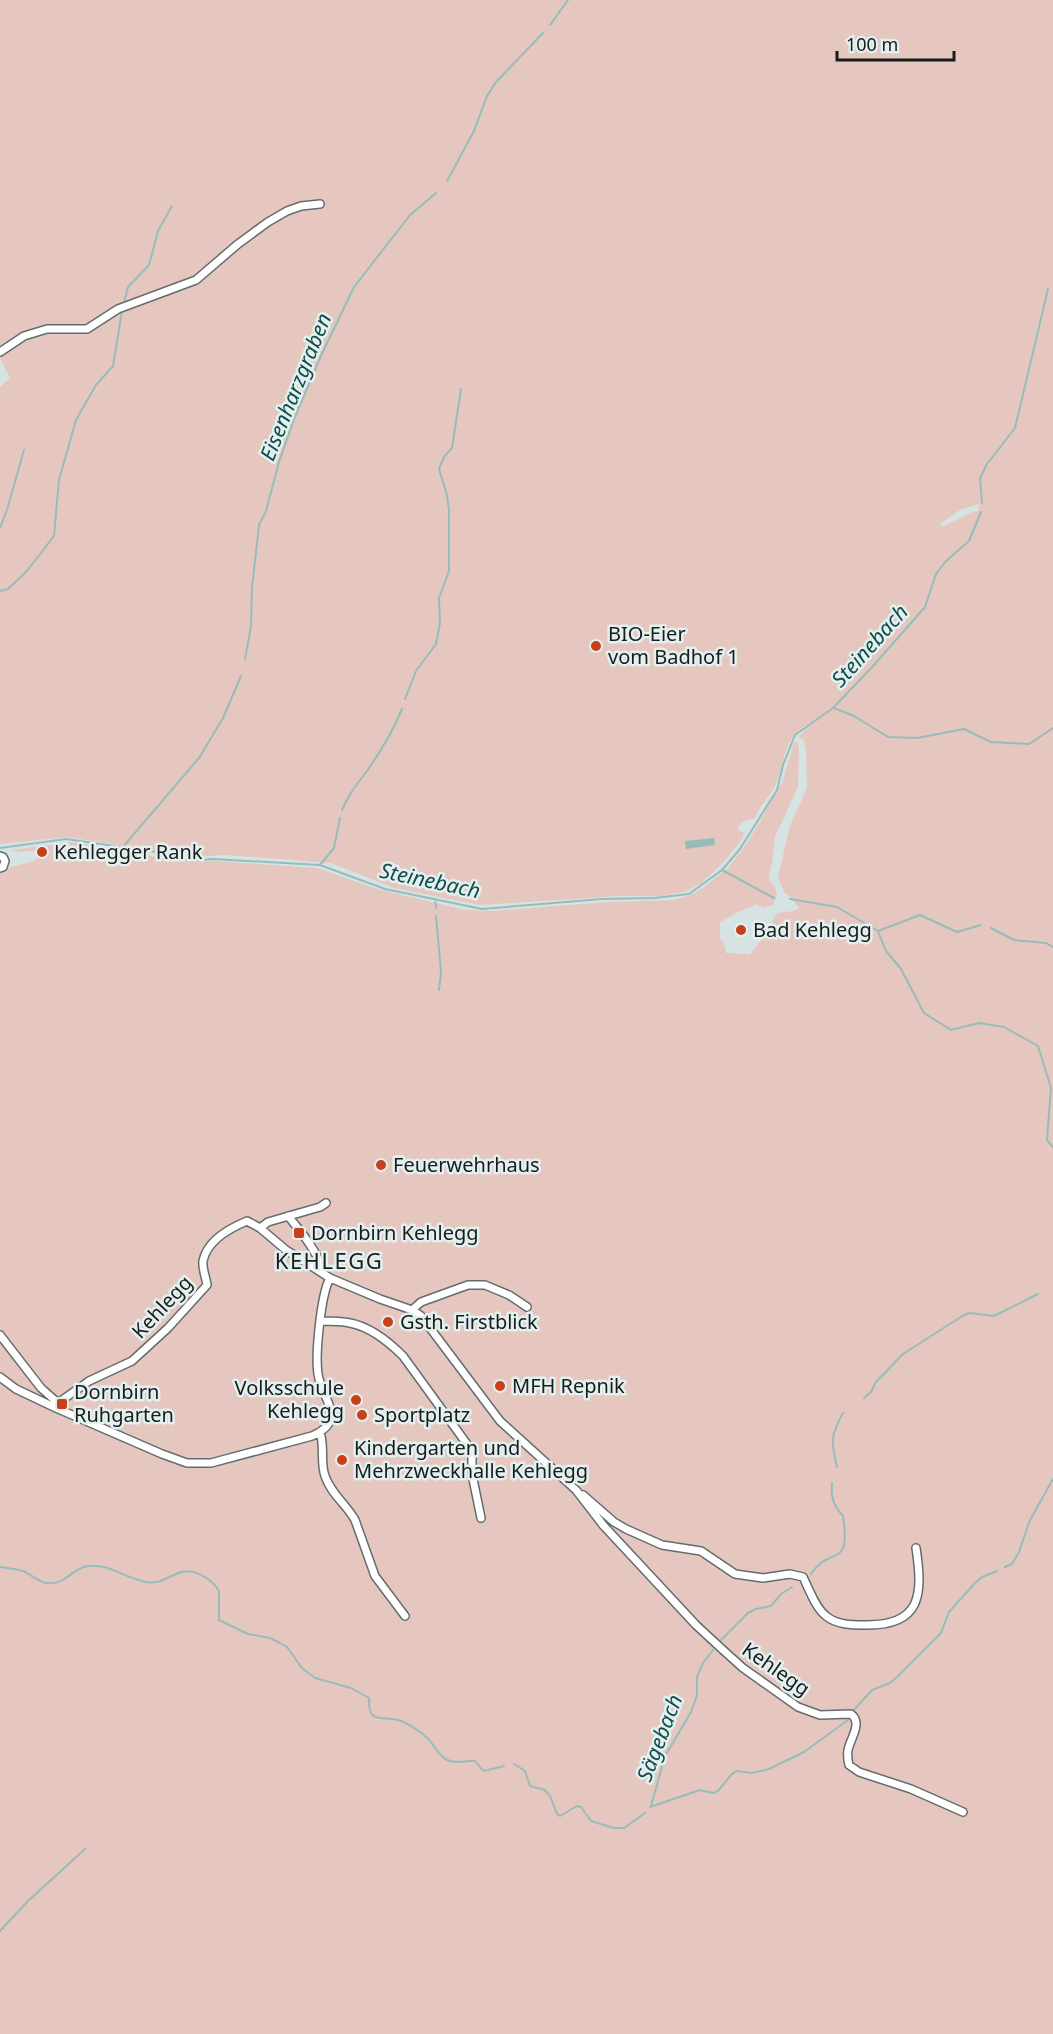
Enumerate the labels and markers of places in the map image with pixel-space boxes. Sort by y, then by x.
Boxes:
place label: BIO-Eier vom Badhof 1 [608,620,739,670]
marker: BIO-Eier vom Badhof 1 [589,639,603,653]
place label: Kehlegger Rank [54,838,203,865]
marker: Kehlegger Rank [35,845,49,859]
place label: Bad Kehlegg [753,916,872,943]
marker: Bad Kehlegg [734,923,748,937]
place label: Feuerwehrhaus [393,1151,540,1178]
marker: Feuerwehrhaus [374,1158,388,1172]
place label: Dornbirn Kehlegg [311,1219,479,1246]
marker: Dornbirn Kehlegg [292,1226,306,1240]
place label: Gsth. Firstblick [400,1308,538,1335]
marker: Gsth. Firstblick [381,1315,395,1329]
place label: MFH Repnik [512,1372,625,1399]
place label: Volksschule Kehlegg [235,1374,344,1424]
place label: Dornbirn Ruhgarten [74,1378,174,1428]
marker: MFH Repnik [493,1379,507,1393]
marker: Volksschule Kehlegg [349,1393,363,1407]
marker: Dornbirn Ruhgarten [55,1397,69,1411]
place label: Sportplatz [374,1401,470,1428]
marker: Sportplatz [355,1408,369,1422]
place label: Kindergarten und Mehrzweckhalle Kehlegg [354,1434,588,1484]
marker: Kindergarten und Mehrzweckhalle Kehlegg [335,1453,349,1467]

